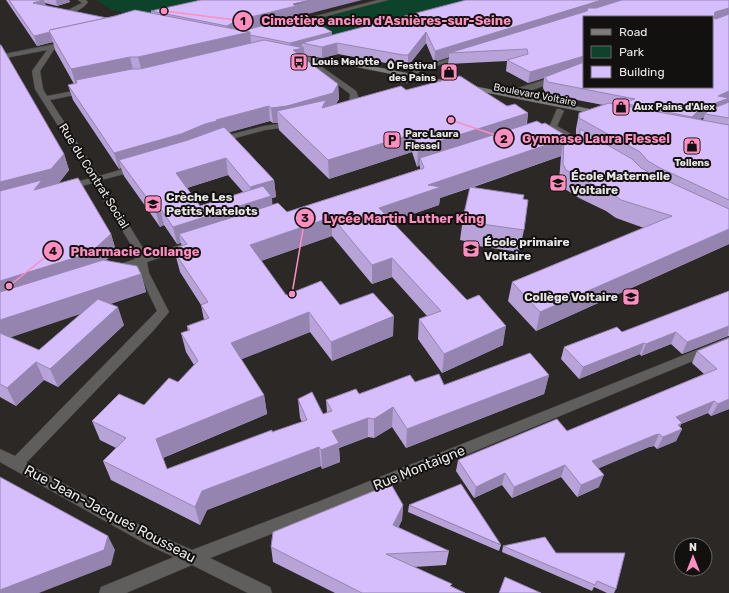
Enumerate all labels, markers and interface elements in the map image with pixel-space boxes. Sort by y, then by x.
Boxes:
callout: Cimetière ancien d'Asnières-sur-Seine [233,8,519,33]
text: Cimetière ancien d'Asnières-sur-Seine [261,13,511,28]
text: 1 [240,14,246,28]
legend [583,16,713,88]
text: Road [619,25,647,39]
text: Park [619,45,645,59]
bus stop icon: Louis Melotte [289,52,309,72]
place label: Louis Melotte [312,56,379,68]
place label: Ô Festival des Pains [387,60,436,84]
shop icon: Ô Festival des Pains [439,62,459,82]
text: Building [619,65,665,79]
street label: Boulevard Voltaire [492,81,578,109]
shop icon: Aux Pains d'Alex [611,97,631,117]
place label: Aux Pains d'Alex [634,101,715,113]
street label: Rue du Contrat Social [56,121,132,231]
callout: Gymnase Laura Flessel [494,126,678,151]
place label: Parc Laura Flessel [405,128,459,152]
parking icon: Parc Laura Flessel [382,130,402,150]
text: Gymnase Laura Flessel [522,131,670,146]
text: 2 [500,132,508,146]
shop icon: Tollens [682,136,702,156]
place label: Tollens [674,157,710,169]
place label: École Maternelle Voltaire [571,169,670,197]
school or university icon: École Maternelle Voltaire [548,173,568,193]
place label: Crèche Les Petits Matelots [166,190,258,218]
school or university icon: Crèche Les Petits Matelots [143,194,163,214]
callout: Lycée Martin Luther King [295,205,492,230]
text: 3 [301,211,309,225]
text: Lycée Martin Luther King [324,211,484,226]
place label: École primaire Voltaire [484,235,570,263]
callout: Pharmacie Collange [43,239,208,264]
school or university icon: École primaire Voltaire [461,239,481,259]
text: 4 [49,244,57,258]
text: Pharmacie Collange [71,244,200,259]
school or university icon: Collège Voltaire [621,287,641,307]
place label: Collège Voltaire [524,290,618,304]
street label: Rue Montaigne [371,442,468,494]
street label: Rue Jean-Jacques Rousseau [21,462,199,566]
north arrow [673,537,713,577]
text: N [689,541,697,554]

